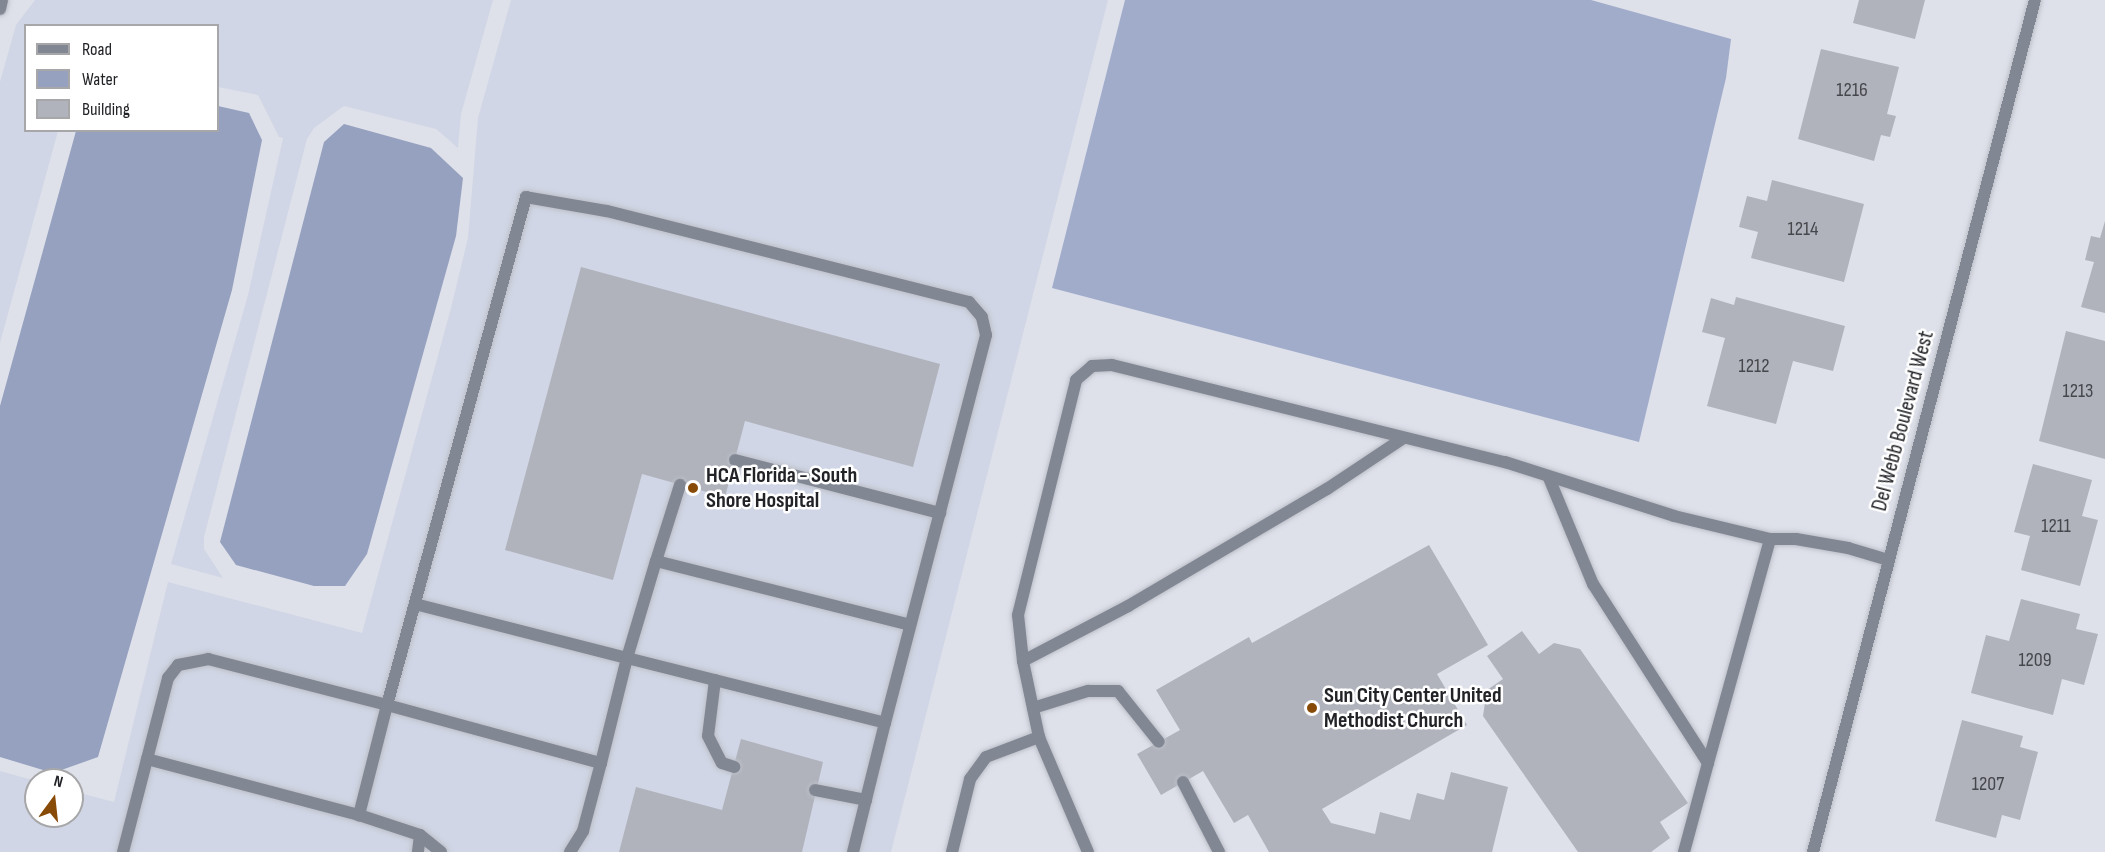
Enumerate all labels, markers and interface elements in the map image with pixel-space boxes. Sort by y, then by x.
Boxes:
legend [24,24,219,132]
text: Road [82,39,112,60]
text: Water [82,69,118,90]
house number: 1216 [1836,78,1868,102]
text: Building [82,99,130,120]
house number: 1214 [1788,217,1818,241]
street label: Del Webb Boulevard West [1866,328,1940,514]
house number: 1212 [1739,354,1769,378]
house number: 1213 [2063,379,2093,403]
place label: HCA Florida - South Shore Hospital [706,462,857,514]
marker: HCA Florida - South Shore Hospital [684,479,702,497]
house number: 1211 [2041,514,2071,538]
house number: 1209 [2018,648,2052,672]
place label: Sun City Center United Methodist Church [1324,682,1502,734]
marker: Sun City Center United Methodist Church [1305,701,1319,715]
north arrow [24,768,84,828]
text: N [52,772,65,792]
house number: 1207 [1972,772,2004,796]

